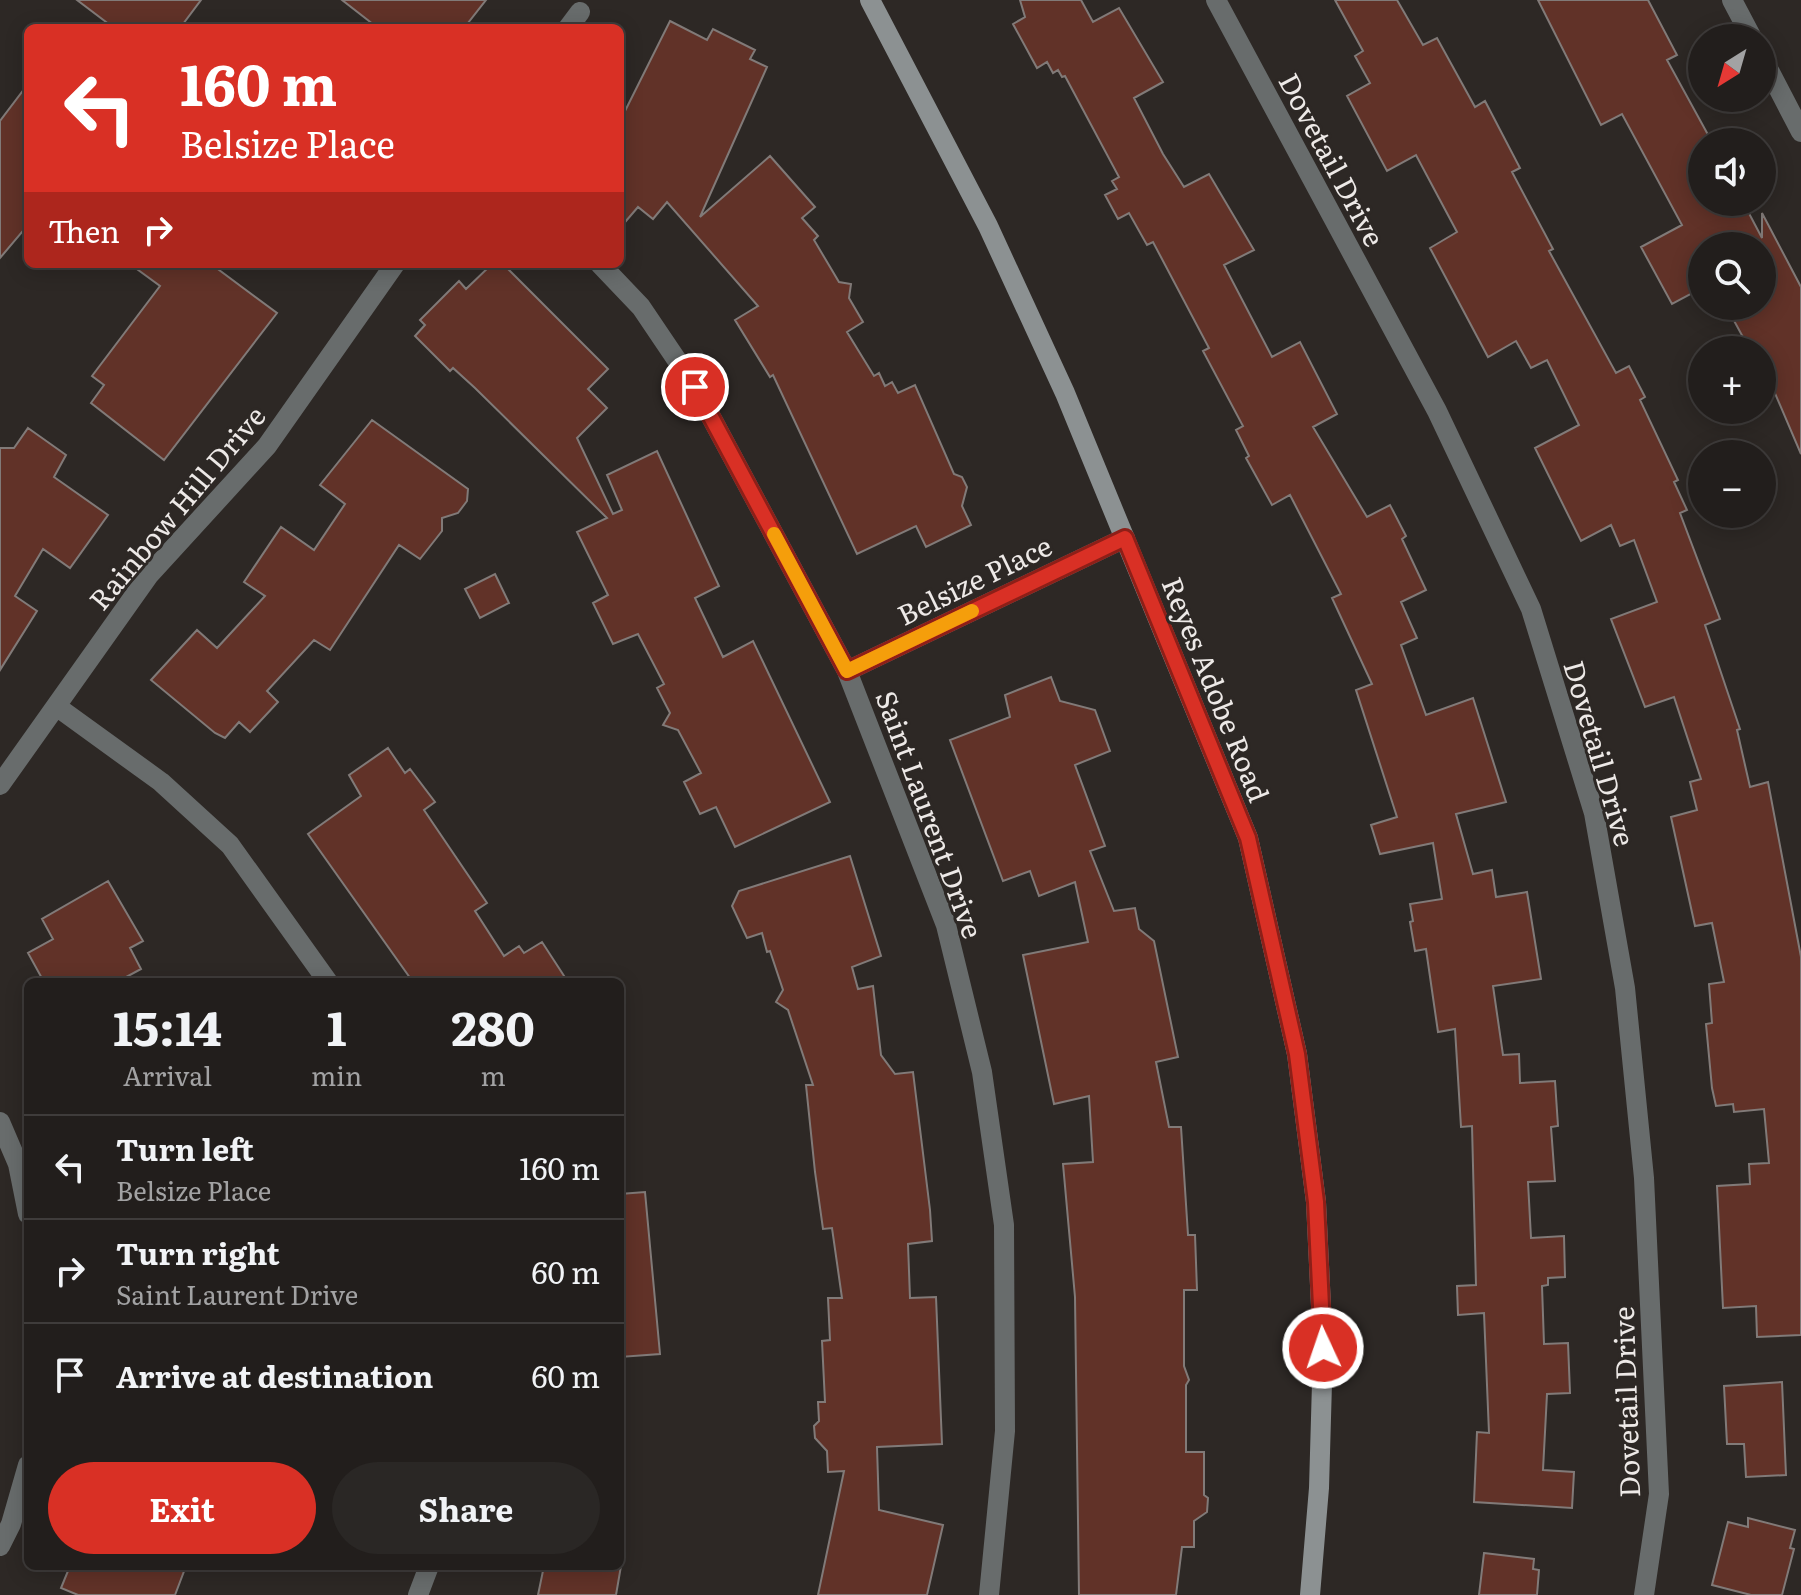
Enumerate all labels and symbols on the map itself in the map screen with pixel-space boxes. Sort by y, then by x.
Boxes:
north arrow [1688,24,1776,112]
street label: Dovetail Drive [1270,65,1396,253]
pin [661,353,729,421]
street label: Rainbow Hill Drive [78,396,274,618]
street label: Belsize Place [890,523,1058,635]
street label: Reyes Adobe Road [1153,570,1281,808]
street label: Dovetail Drive [1554,655,1648,851]
street label: Saint Laurent Drive [867,684,995,944]
position arrow [1281,1306,1365,1390]
street label: Dovetail Drive [1601,1306,1649,1498]

